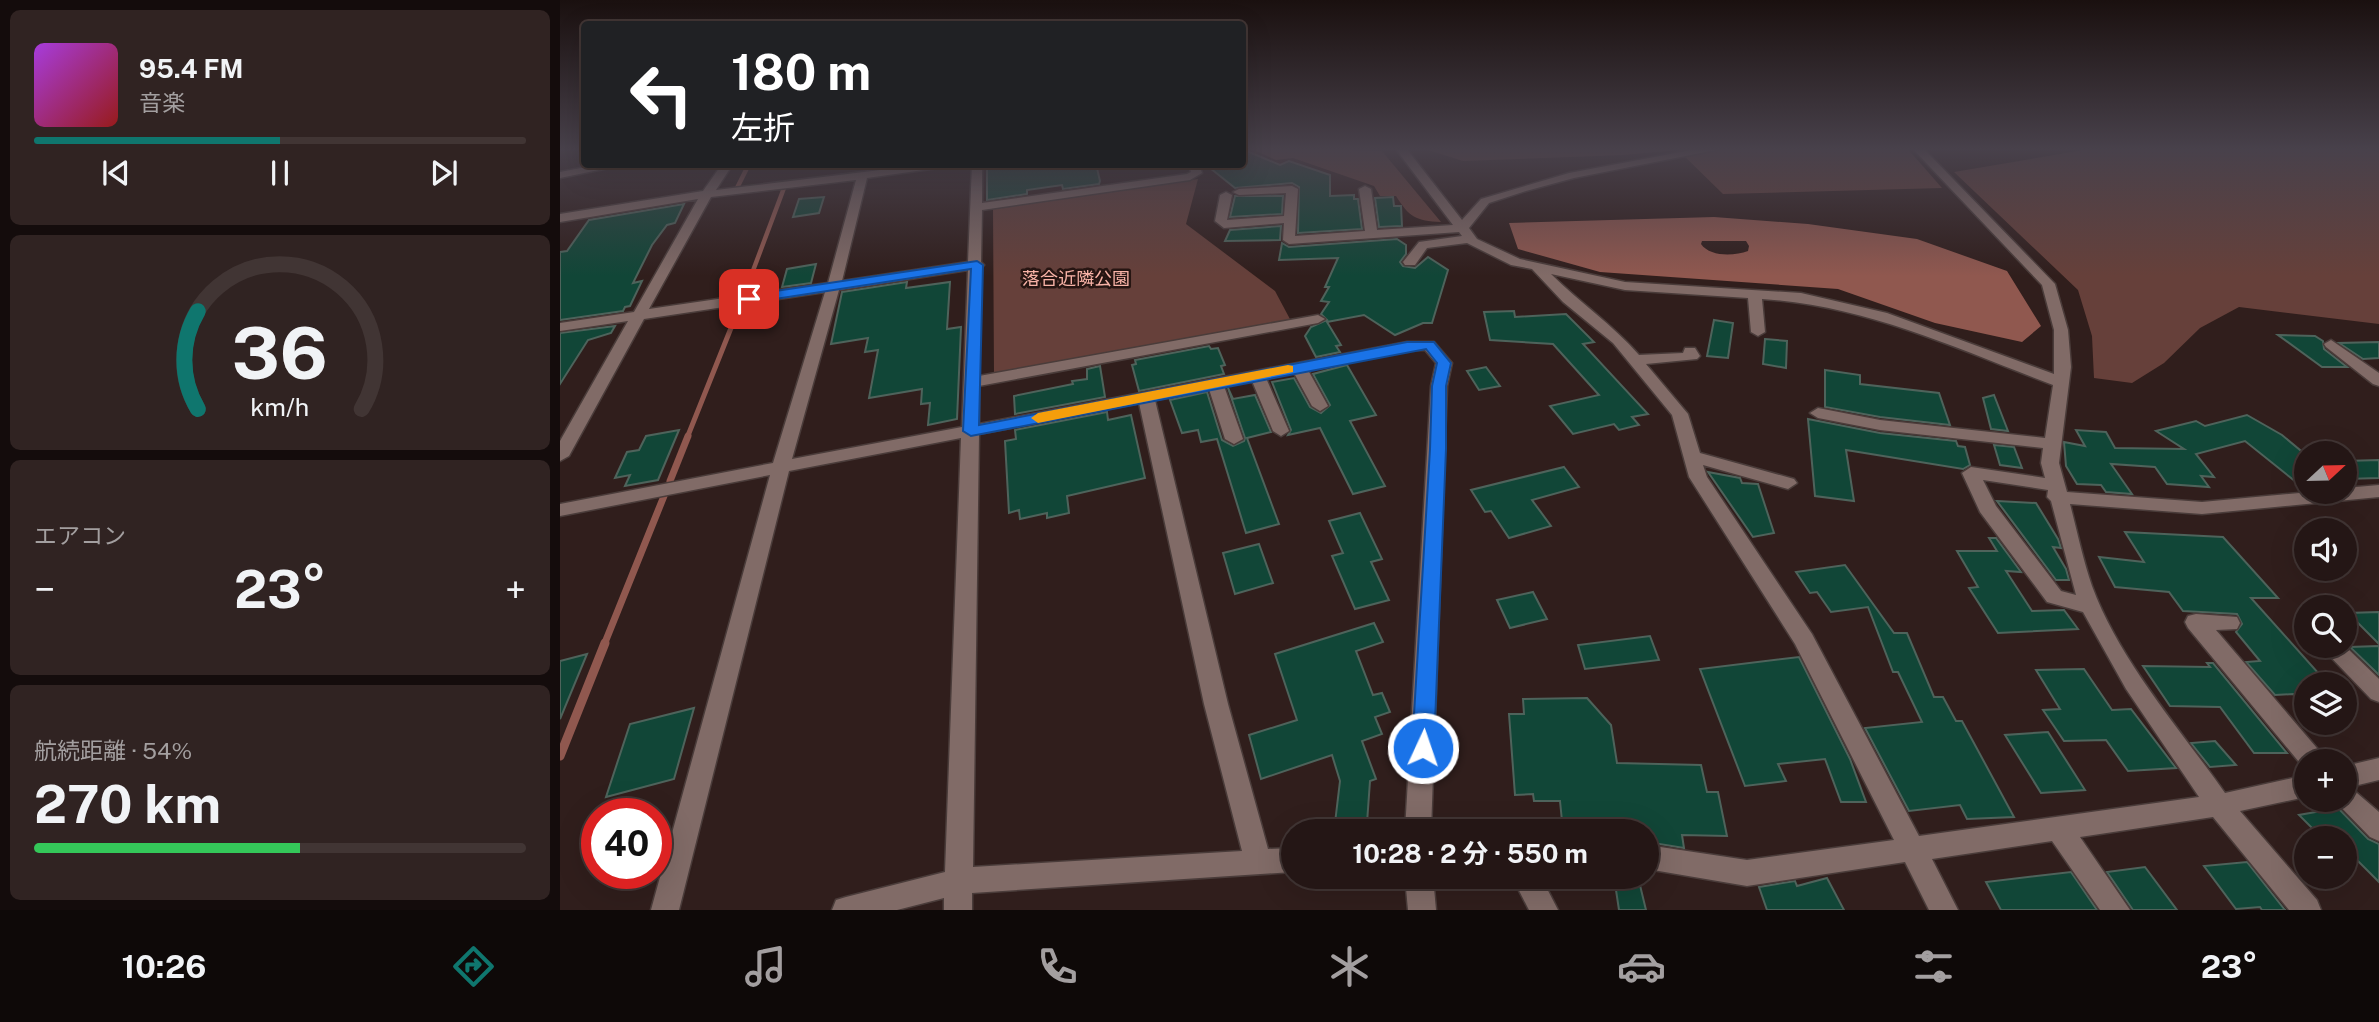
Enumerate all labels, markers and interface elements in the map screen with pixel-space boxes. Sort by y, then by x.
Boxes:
text: 180 m [731,43,871,101]
icon: left [616,49,707,140]
text: 95.4 FM [139,53,243,84]
text: 音楽 [139,89,185,116]
text: 左折 [731,109,795,146]
icon: previous [97,154,135,192]
icon: pause [261,154,299,192]
icon: next [425,154,463,192]
park label: 落合近隣公園 [1022,268,1130,289]
pin [719,269,779,329]
icon: arrive [730,280,768,318]
text: 36 [232,310,328,395]
text: km/h [251,391,309,421]
north arrow [2294,441,2357,504]
map controls [2294,441,2357,889]
button: sound [2294,518,2357,581]
text: エアコン [34,522,126,549]
text: 23° [234,559,326,620]
text: − [34,567,55,612]
text: + [505,567,526,612]
button: search [2294,595,2357,658]
button: layers [2294,672,2357,735]
position arrow [1386,711,1460,785]
text: 航続距離 · 54% [34,737,192,764]
button: + [2294,749,2357,812]
text: 270 km [34,774,221,835]
speed limit sign: 40 [581,798,672,889]
button: − [2294,826,2357,889]
text: 10:28 · 2 分 · 550 m [1352,838,1588,869]
icon: directions [449,942,498,991]
icon: music [741,942,790,991]
icon: phone [1033,942,1082,991]
icon: climate [1325,942,1374,991]
icon: car [1617,942,1666,991]
icon: filters [1909,942,1958,991]
text: 10:26 [121,948,206,985]
text: 23° [2201,948,2258,985]

